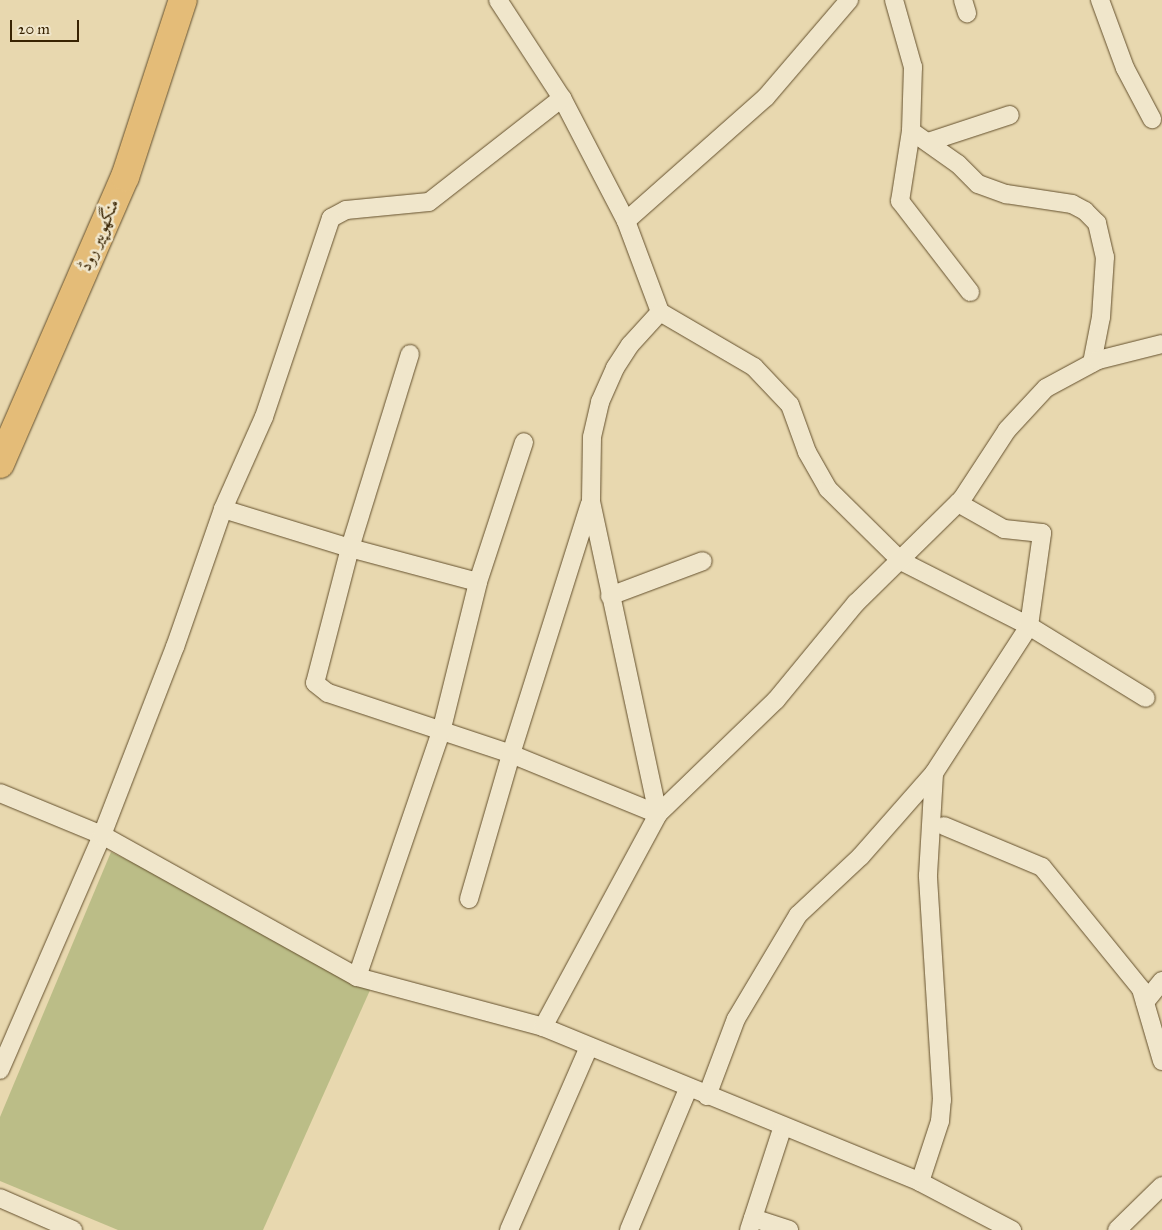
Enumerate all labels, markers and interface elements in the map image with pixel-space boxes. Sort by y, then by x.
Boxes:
scale bar [12,10,81,42]
text: 20 m [18,20,50,38]
street label: منگھوپیر روڈ [74,196,124,274]

